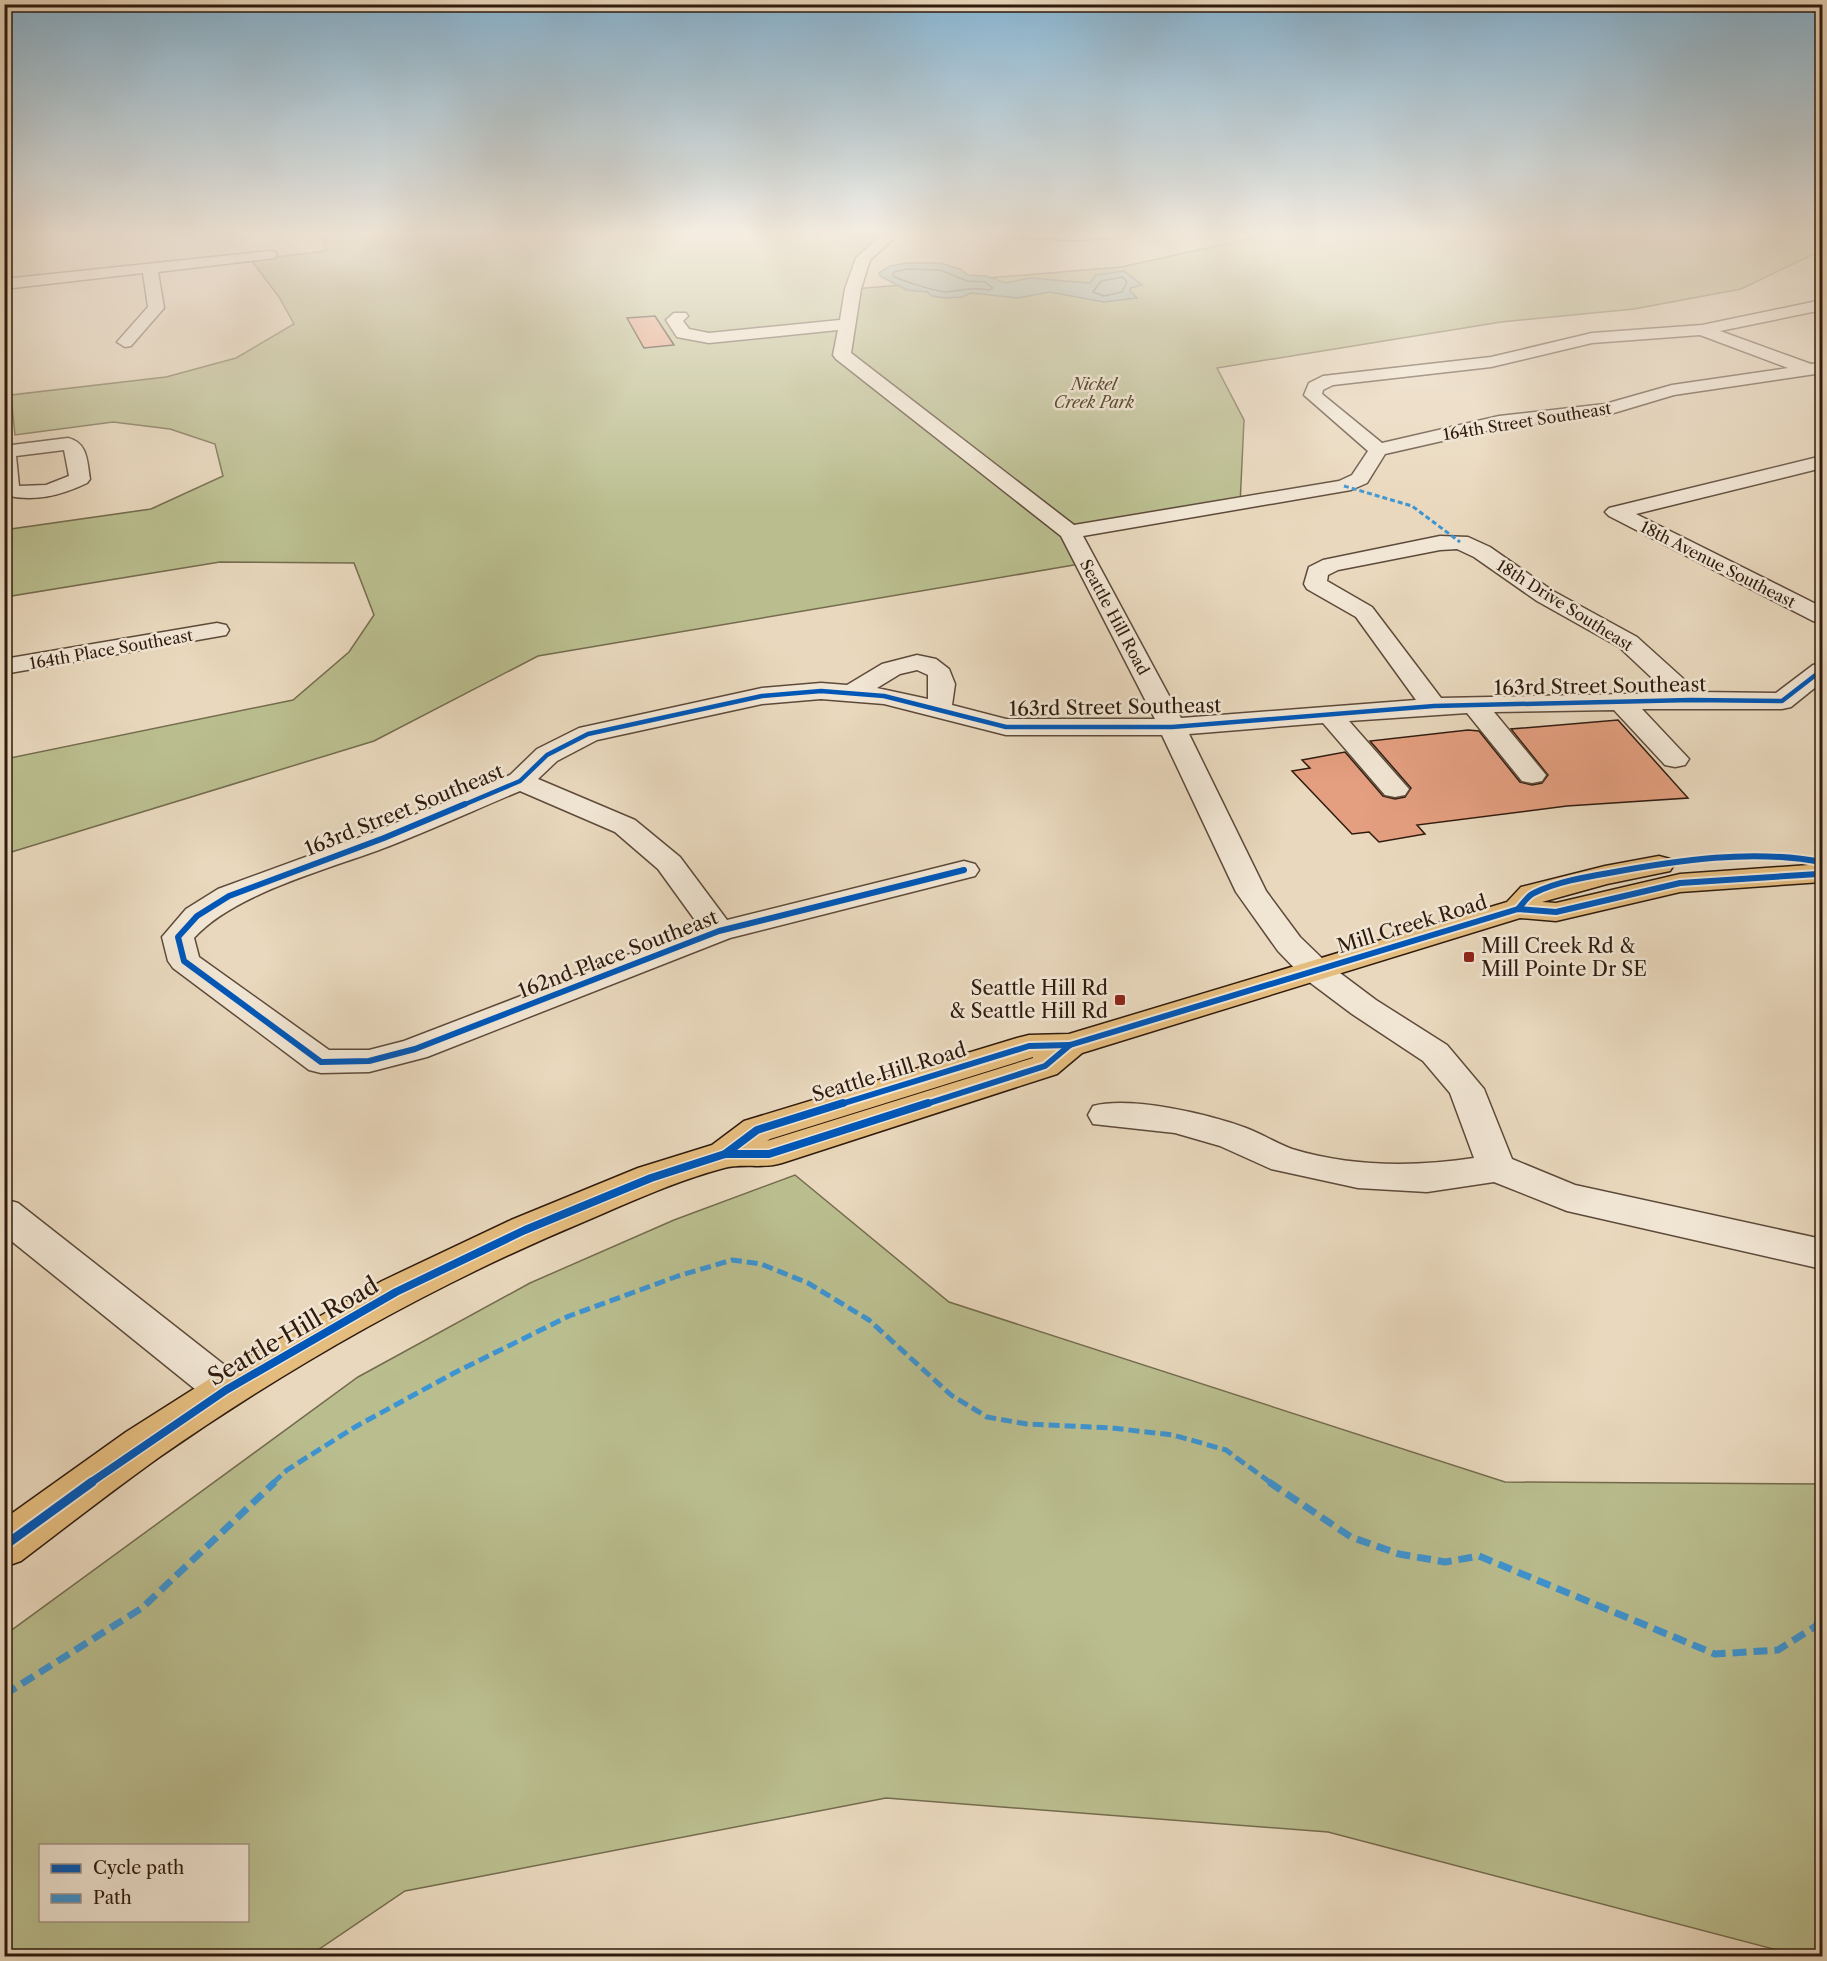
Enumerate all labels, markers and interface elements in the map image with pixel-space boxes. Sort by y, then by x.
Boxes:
park label: Nickel Creek Park [1054,374,1135,412]
street label: 164th Street Southeast [1442,398,1613,444]
street label: 18th Avenue Southeast [1637,516,1799,612]
street label: 18th Drive Southeast [1493,555,1637,655]
street label: Seattle Hill Road [1076,556,1154,679]
street label: 164th Place Southeast [28,625,195,673]
street label: 163rd Street Southeast [1494,672,1706,700]
street label: 163rd Street Southeast [1009,693,1221,721]
street label: 163rd Street Southeast [301,759,507,861]
street label: Mill Creek Road [1334,890,1490,958]
street label: 162nd Place Southeast [515,905,721,1003]
place label: Mill Creek Rd & Mill Pointe Dr SE [1481,934,1647,981]
marker: Mill Creek Rd & Mill Pointe Dr SE [1462,950,1476,964]
place label: Seattle Hill Rd & Seattle Hill Rd [949,976,1108,1023]
marker: Seattle Hill Rd & Seattle Hill Rd [1113,993,1127,1007]
street label: Seattle Hill Road [809,1037,969,1107]
street label: Seattle Hill Road [202,1270,384,1392]
legend [39,1844,249,1922]
text: Cycle path [93,1857,184,1879]
text: Path [93,1887,132,1909]

